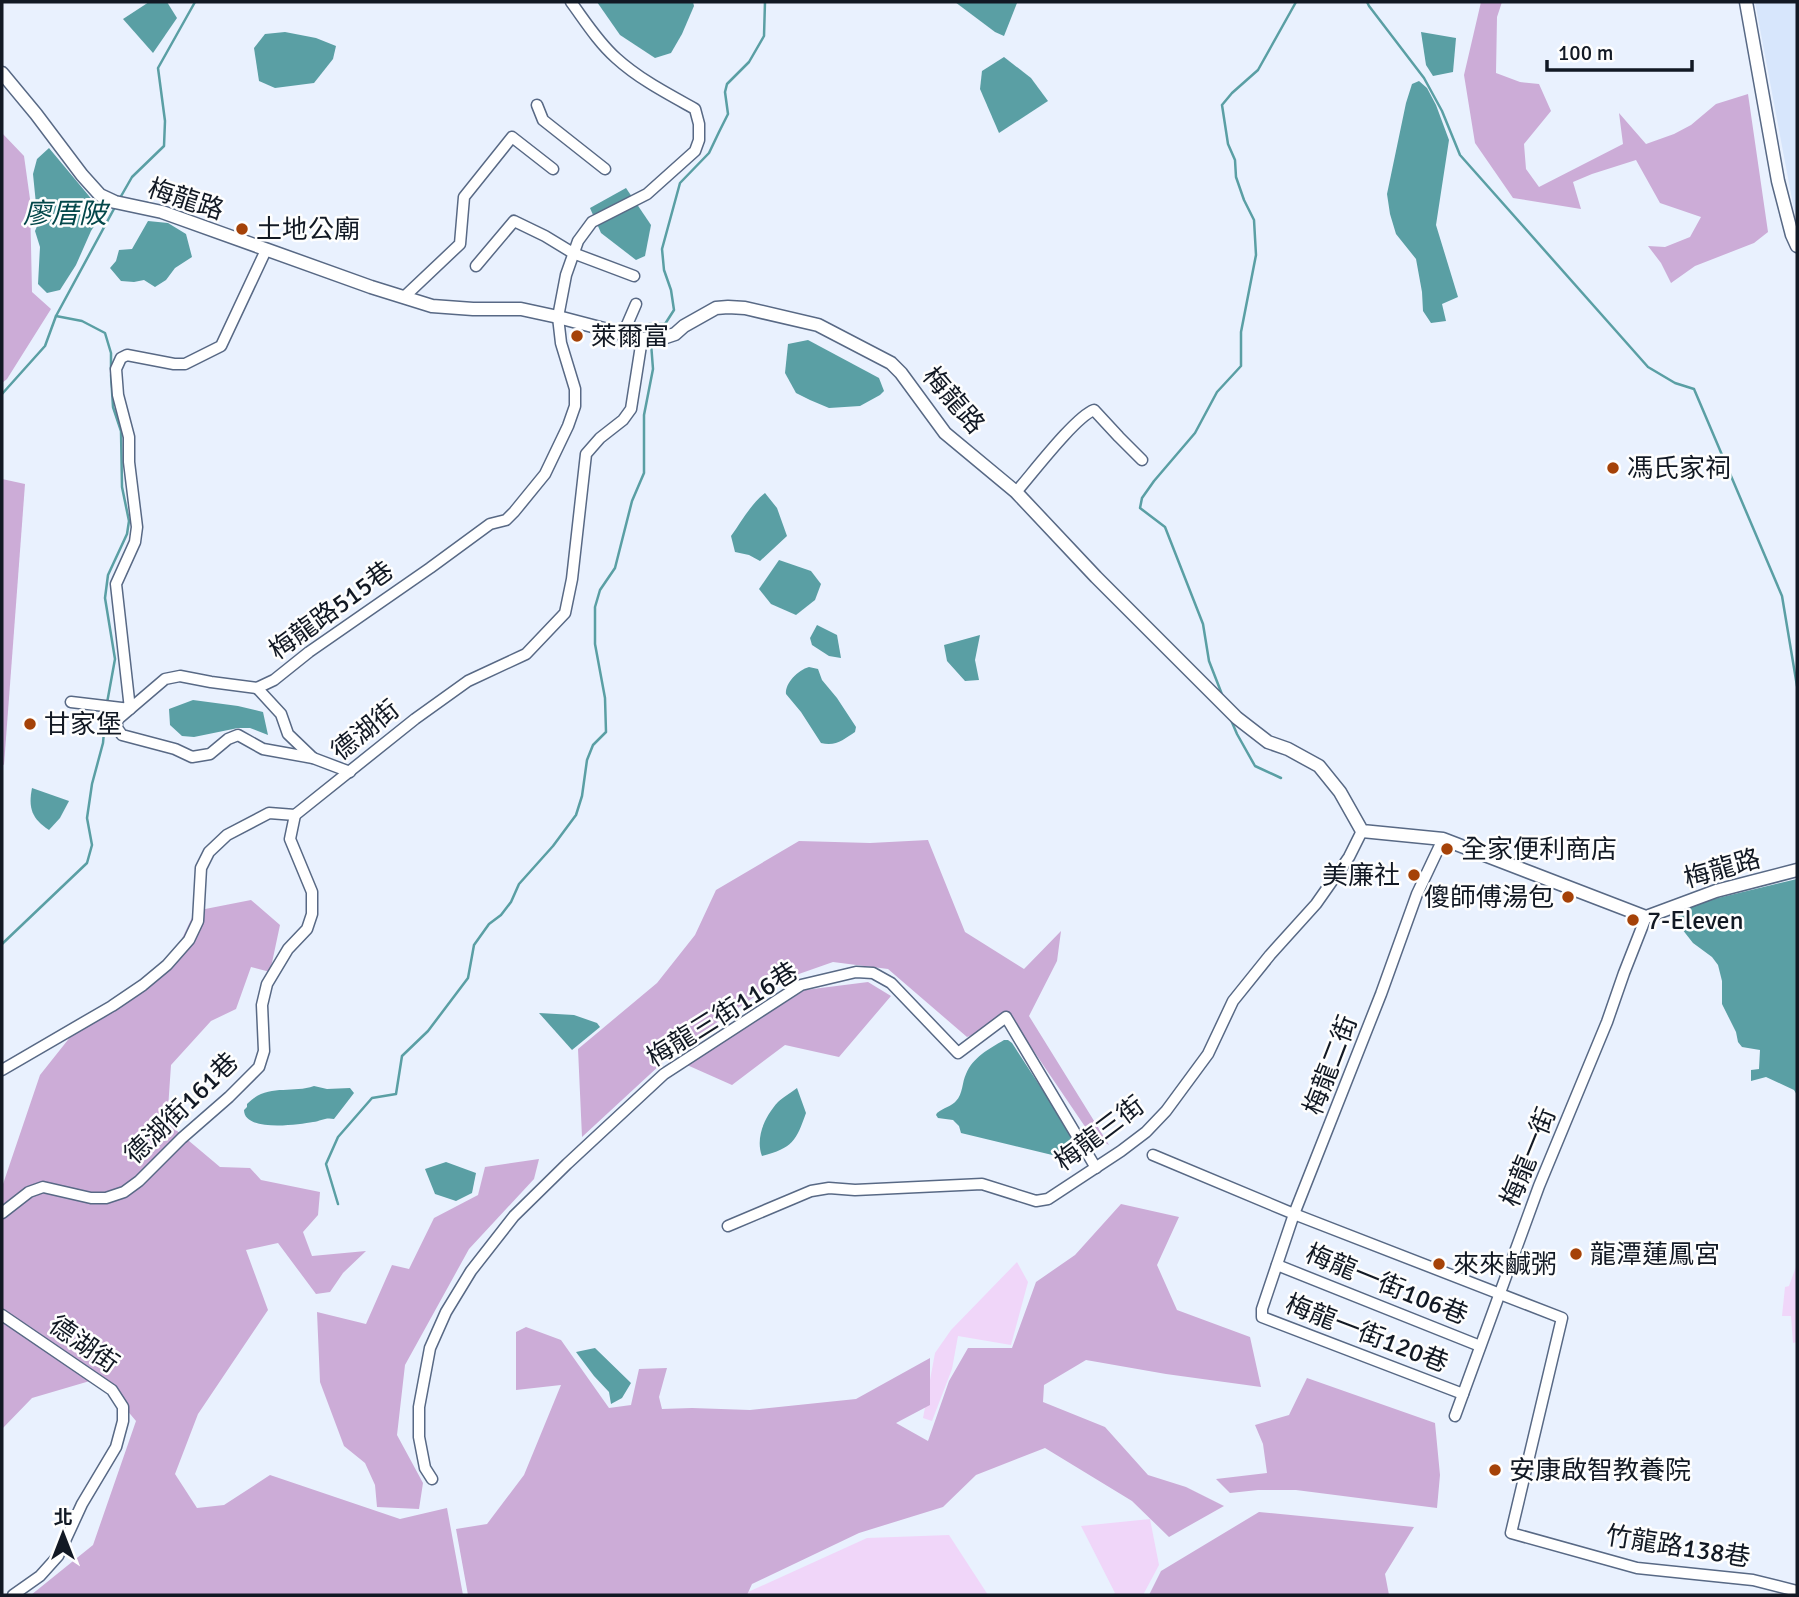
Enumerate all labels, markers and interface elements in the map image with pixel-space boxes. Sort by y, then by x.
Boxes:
scale bar [1547,28,1692,72]
text: 100 m [1558,40,1613,66]
street label: 梅龍路 [144,173,228,227]
water label: 廖厝陂 [23,197,111,231]
place label: 土地公廟 [256,214,360,246]
marker: 土地公廟 [234,221,250,237]
place label: 萊爾富 [591,321,669,353]
marker: 萊爾富 [569,328,585,344]
street label: 梅龍路 [916,361,991,441]
place label: 馮氏家祠 [1627,453,1731,485]
marker: 馮氏家祠 [1605,460,1621,476]
street label: 梅龍路515巷 [263,555,400,667]
street label: 德湖街 [325,694,406,768]
place label: 甘家堡 [44,709,122,741]
marker: 甘家堡 [22,716,38,732]
place label: 全家便利商店 [1461,834,1617,866]
marker: 全家便利商店 [1439,841,1455,857]
street label: 梅龍路 [1680,843,1764,895]
place label: 美廉社 [1322,860,1400,892]
marker: 美廉社 [1406,867,1422,883]
place label: 傻師傅湯包 [1424,882,1554,914]
marker: 傻師傅湯包 [1560,889,1576,905]
place label: 7-Eleven [1647,905,1744,937]
marker: 7-Eleven [1625,912,1641,928]
street label: 梅龍三街116巷 [641,956,804,1074]
street label: 梅龍二街 [1297,1011,1365,1120]
street label: 德湖街161巷 [118,1046,245,1171]
street label: 梅龍三街 [1048,1090,1151,1178]
street label: 梅龍一街 [1495,1103,1563,1212]
street label: 梅龍一街106巷 [1301,1238,1472,1332]
place label: 龍潭蓮鳳宮 [1590,1239,1720,1271]
marker: 龍潭蓮鳳宮 [1568,1246,1584,1262]
place label: 來來鹹粥 [1453,1249,1557,1281]
marker: 來來鹹粥 [1431,1256,1447,1272]
street label: 梅龍一街120巷 [1281,1288,1453,1380]
street label: 德湖街 [42,1309,125,1380]
place label: 安康啟智教養院 [1509,1455,1691,1487]
marker: 安康啟智教養院 [1487,1462,1503,1478]
north arrow [28,1499,98,1569]
text: 北 [53,1506,73,1530]
street label: 竹龍路138巷 [1603,1520,1753,1574]

